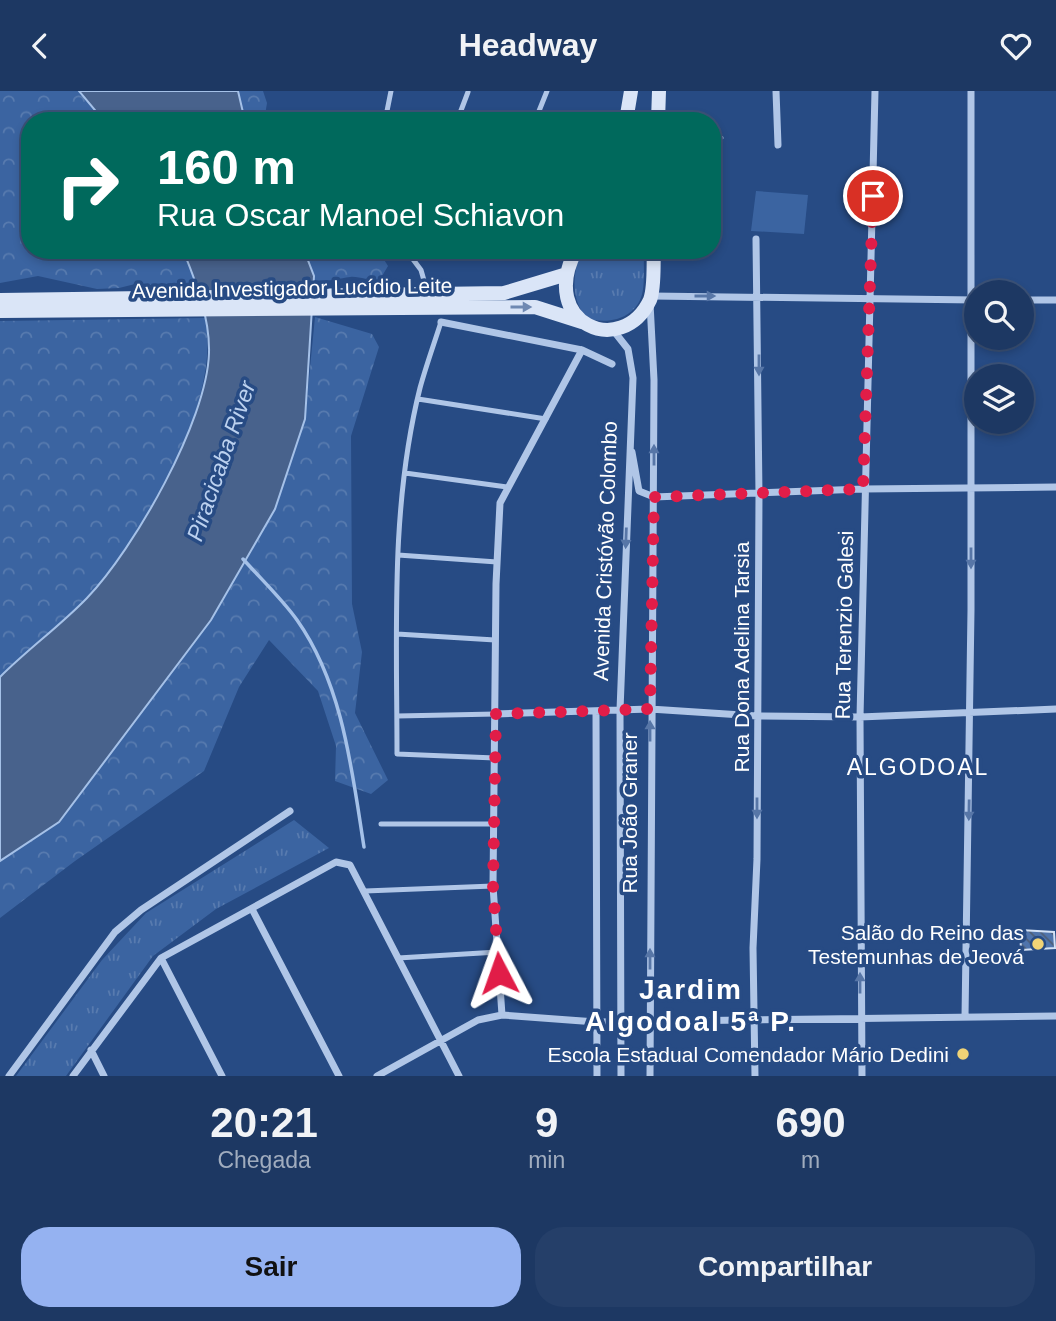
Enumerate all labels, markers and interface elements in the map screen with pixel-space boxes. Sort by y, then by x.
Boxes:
icon: back [21,27,59,65]
text: Headway [459,27,597,63]
icon: heart [997,27,1035,65]
icon: right [42,140,133,231]
text: 160 m [157,140,296,194]
pin [843,166,903,226]
icon: arrive [854,177,892,215]
text: Rua Oscar Manoel Schiavon [157,197,564,233]
street label: Avenida Investigador Lucídio Leite [131,274,453,302]
map controls [964,280,1034,434]
button: search [964,280,1034,350]
one-way arrow [694,290,716,302]
one-way arrow [510,301,532,312]
one-way arrow [753,354,765,376]
button: layers [964,364,1034,434]
water label: Piracicaba River [181,376,261,544]
street label: Avenida Cristóvão Colombo [589,421,621,681]
one-way arrow [648,444,660,466]
one-way arrow [620,527,631,549]
street label: Rua Terenzio Galesi [831,530,857,720]
street label: Rua Dona Adelina Tarsia [730,541,753,772]
one-way arrow [965,547,977,569]
one-way arrow [644,720,656,742]
street label: Rua João Graner [618,732,641,894]
district label: ALGODOAL [847,754,989,780]
one-way arrow [751,798,763,820]
one-way arrow [963,799,974,821]
place label: Salão do Reino das Testemunhas de Jeová [808,921,1024,968]
position arrow [462,936,536,1010]
marker: Salão do Reino das Testemunhas de Jeová [1030,936,1046,952]
one-way arrow [644,948,656,970]
one-way arrow [854,972,866,994]
district label: Jardim Algodoal 5ª P. [585,974,797,1037]
place label: Escola Estadual Comendador Mário Dedini [547,1043,949,1066]
marker: Escola Estadual Comendador Mário Dedini [955,1046,971,1062]
text: 20:21 [210,1099,318,1146]
text: 9 [535,1099,558,1146]
text: 690 [776,1099,846,1146]
text: Chegada [217,1147,311,1173]
text: min [528,1147,565,1173]
text: m [801,1147,820,1173]
button: Sair [21,1227,521,1307]
button: Compartilhar [535,1227,1035,1307]

